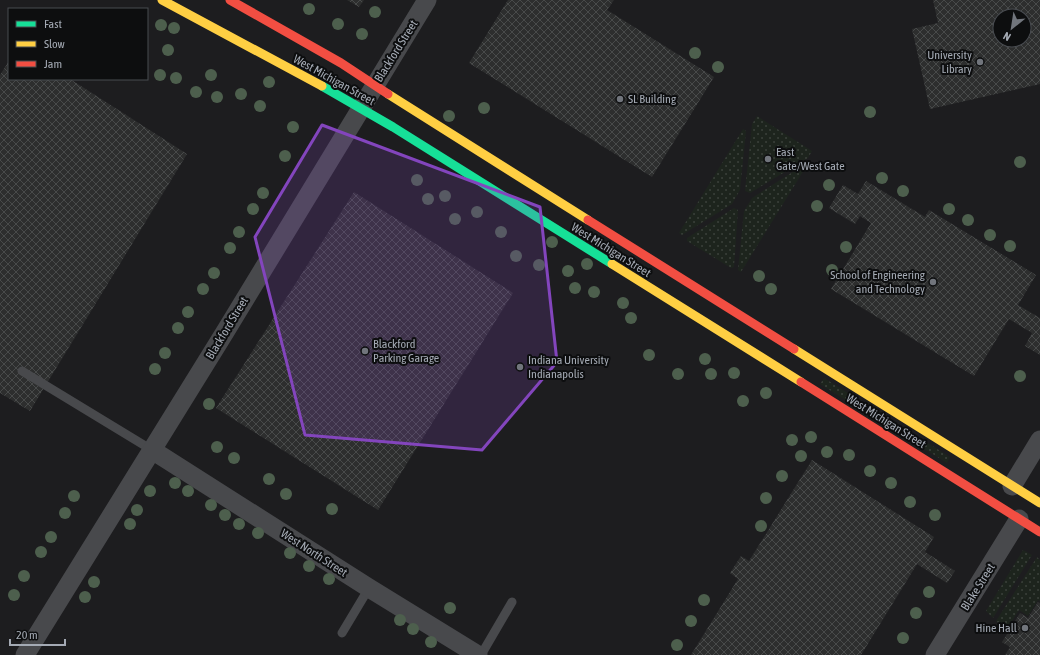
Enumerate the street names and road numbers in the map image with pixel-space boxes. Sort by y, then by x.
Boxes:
street label: Blackford Street [371,17,421,85]
street label: West Michigan Street [291,52,378,108]
street label: West Michigan Street [569,220,654,280]
street label: Blackford Street [203,294,251,362]
street label: West Michigan Street [844,391,929,451]
street label: West North Street [278,526,350,580]
street label: Blake Street [958,560,998,613]

